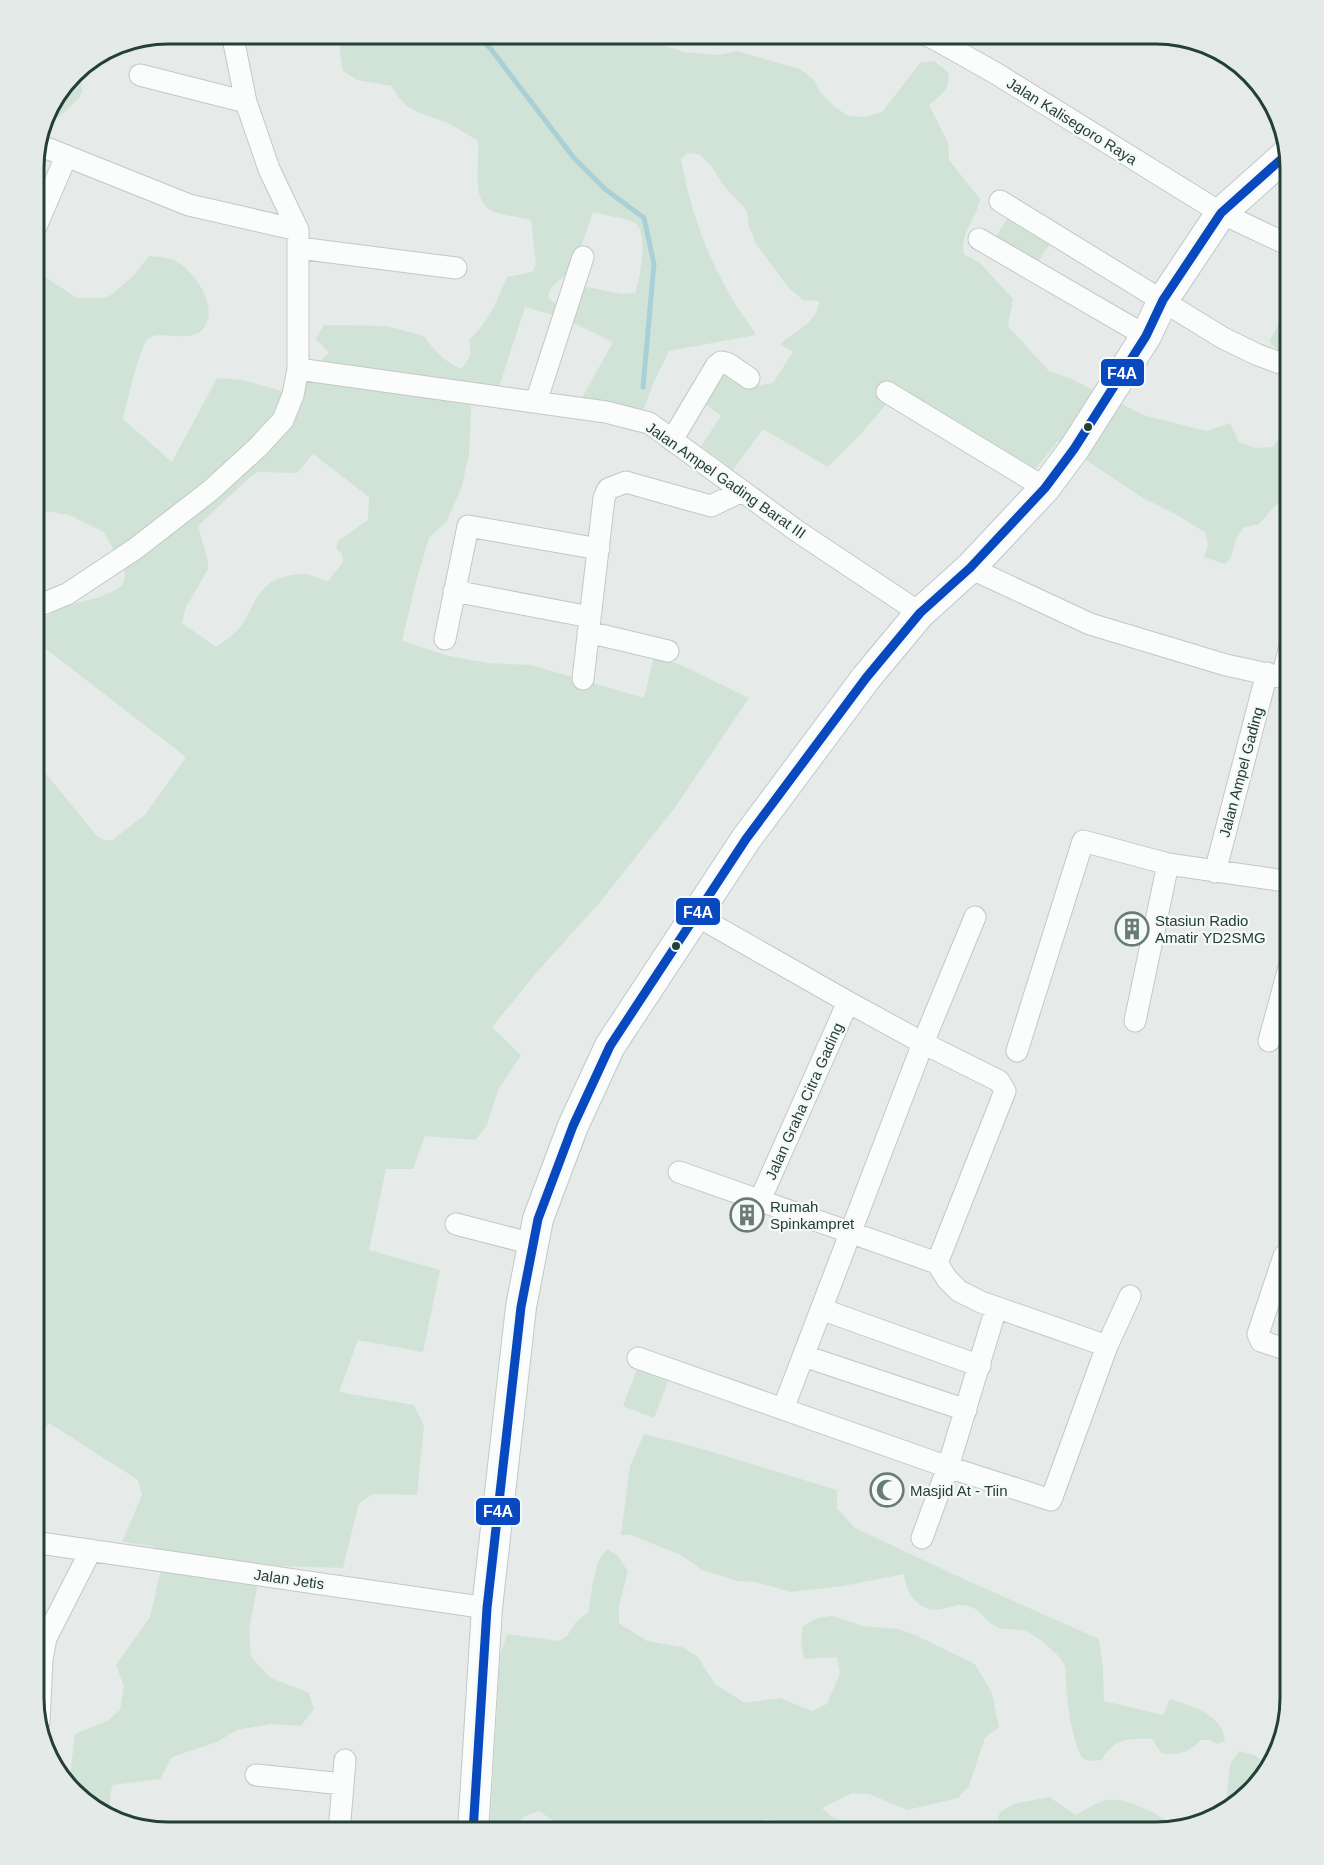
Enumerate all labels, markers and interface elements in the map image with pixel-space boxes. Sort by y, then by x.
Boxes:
street label: Jalan Kalisegoro Raya [1004,74,1141,168]
line badge: F4A [1100,358,1145,387]
text: F4A [1107,365,1138,382]
street label: Jalan Ampel Gading Barat III [643,418,809,542]
unlabelled marker [1082,421,1094,433]
street label: Jalan Ampel Gading [1215,705,1267,839]
line badge: F4A [675,897,721,926]
text: F4A [683,904,714,921]
building icon: Stasiun Radio Amatir YD2SMG [1114,911,1150,947]
place label: Stasiun Radio Amatir YD2SMG [1155,912,1266,946]
unlabelled marker [670,940,682,952]
street label: Jalan Graha Citra Gading [762,1020,846,1182]
building icon: Rumah Spinkampret [729,1197,765,1233]
place label: Rumah Spinkampret [770,1198,855,1232]
mosque icon: Masjid At - Tiin [869,1472,905,1508]
place label: Masjid At - Tiin [910,1482,1008,1499]
line badge: F4A [475,1497,521,1526]
text: F4A [483,1503,514,1520]
street label: Jalan Jetis [253,1566,325,1592]

